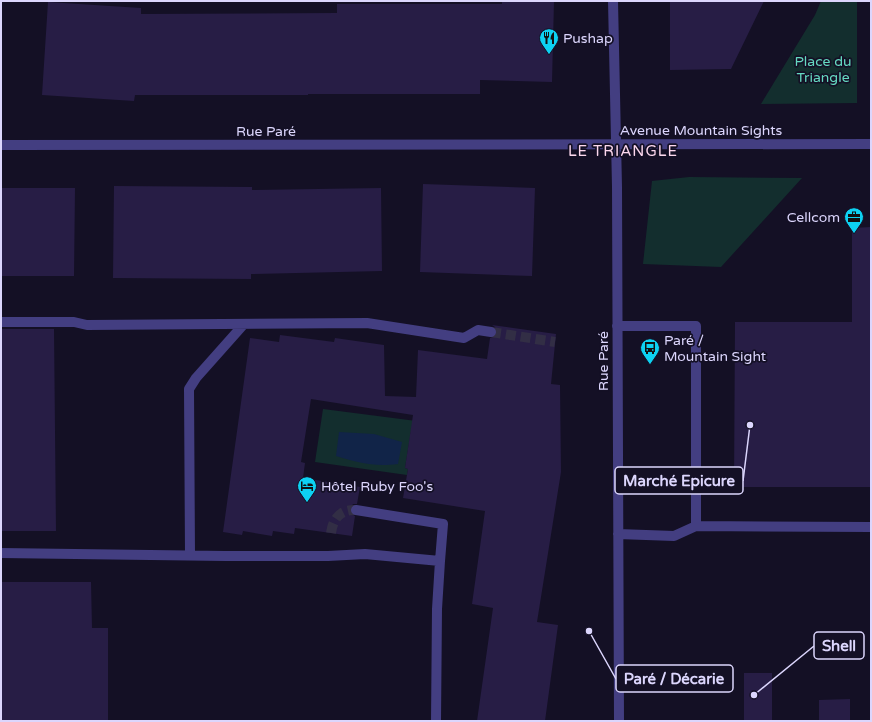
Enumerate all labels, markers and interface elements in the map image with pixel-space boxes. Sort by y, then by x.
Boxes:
restaurant icon: Pushap [538,27,560,55]
place label: Pushap [563,30,613,47]
park label: Place du Triangle [794,53,852,86]
street label: Avenue Mountain Sights [620,122,783,139]
street label: Rue Paré [236,123,296,140]
district label: LE TRIANGLE [568,142,678,160]
office icon: Cellcom [843,206,865,234]
place label: Cellcom [787,209,840,226]
street label: Rue Paré [595,331,612,391]
place label: Paré / Mountain Sight [664,332,767,365]
bus stop icon: Paré / Mountain Sight [639,337,661,365]
callout: Marché Epicure [615,467,743,494]
text: Marché Epicure [623,472,735,491]
hotel icon: Hôtel Ruby Foo's [296,475,318,503]
place label: Hôtel Ruby Foo's [321,478,433,495]
callout: Shell [814,632,864,659]
text: Shell [822,637,856,655]
callout: Paré / Décarie [616,665,733,692]
text: Paré / Décarie [624,670,725,688]

